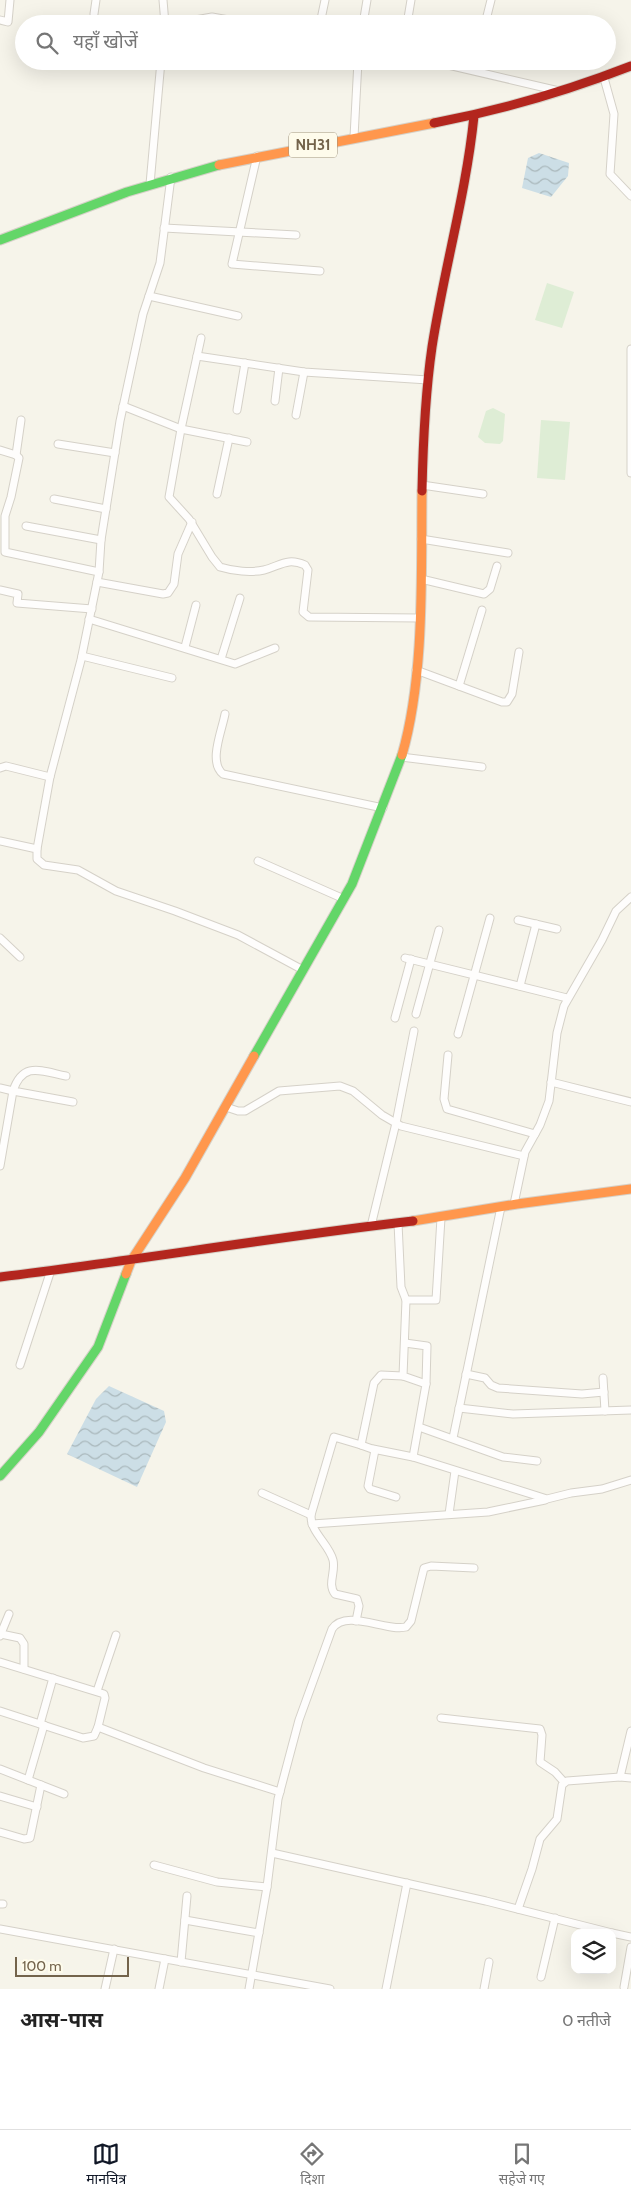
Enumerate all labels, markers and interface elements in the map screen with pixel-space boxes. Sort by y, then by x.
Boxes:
search box [15,15,616,70]
icon: search [33,29,61,57]
text: यहाँ खोजें [73,30,138,53]
road number: NH31 [289,132,337,158]
map controls [571,1929,616,1974]
button: layers [571,1929,616,1974]
scale bar [15,1954,129,1977]
text: 100 m [22,1957,62,1975]
text: आस-पास [20,2007,103,2032]
text: 0 नतीजे [562,2011,611,2030]
tab: मानचित्र [86,2140,126,2190]
tab: दिशा [298,2140,326,2190]
tab: सहेजे गए [499,2140,545,2190]

